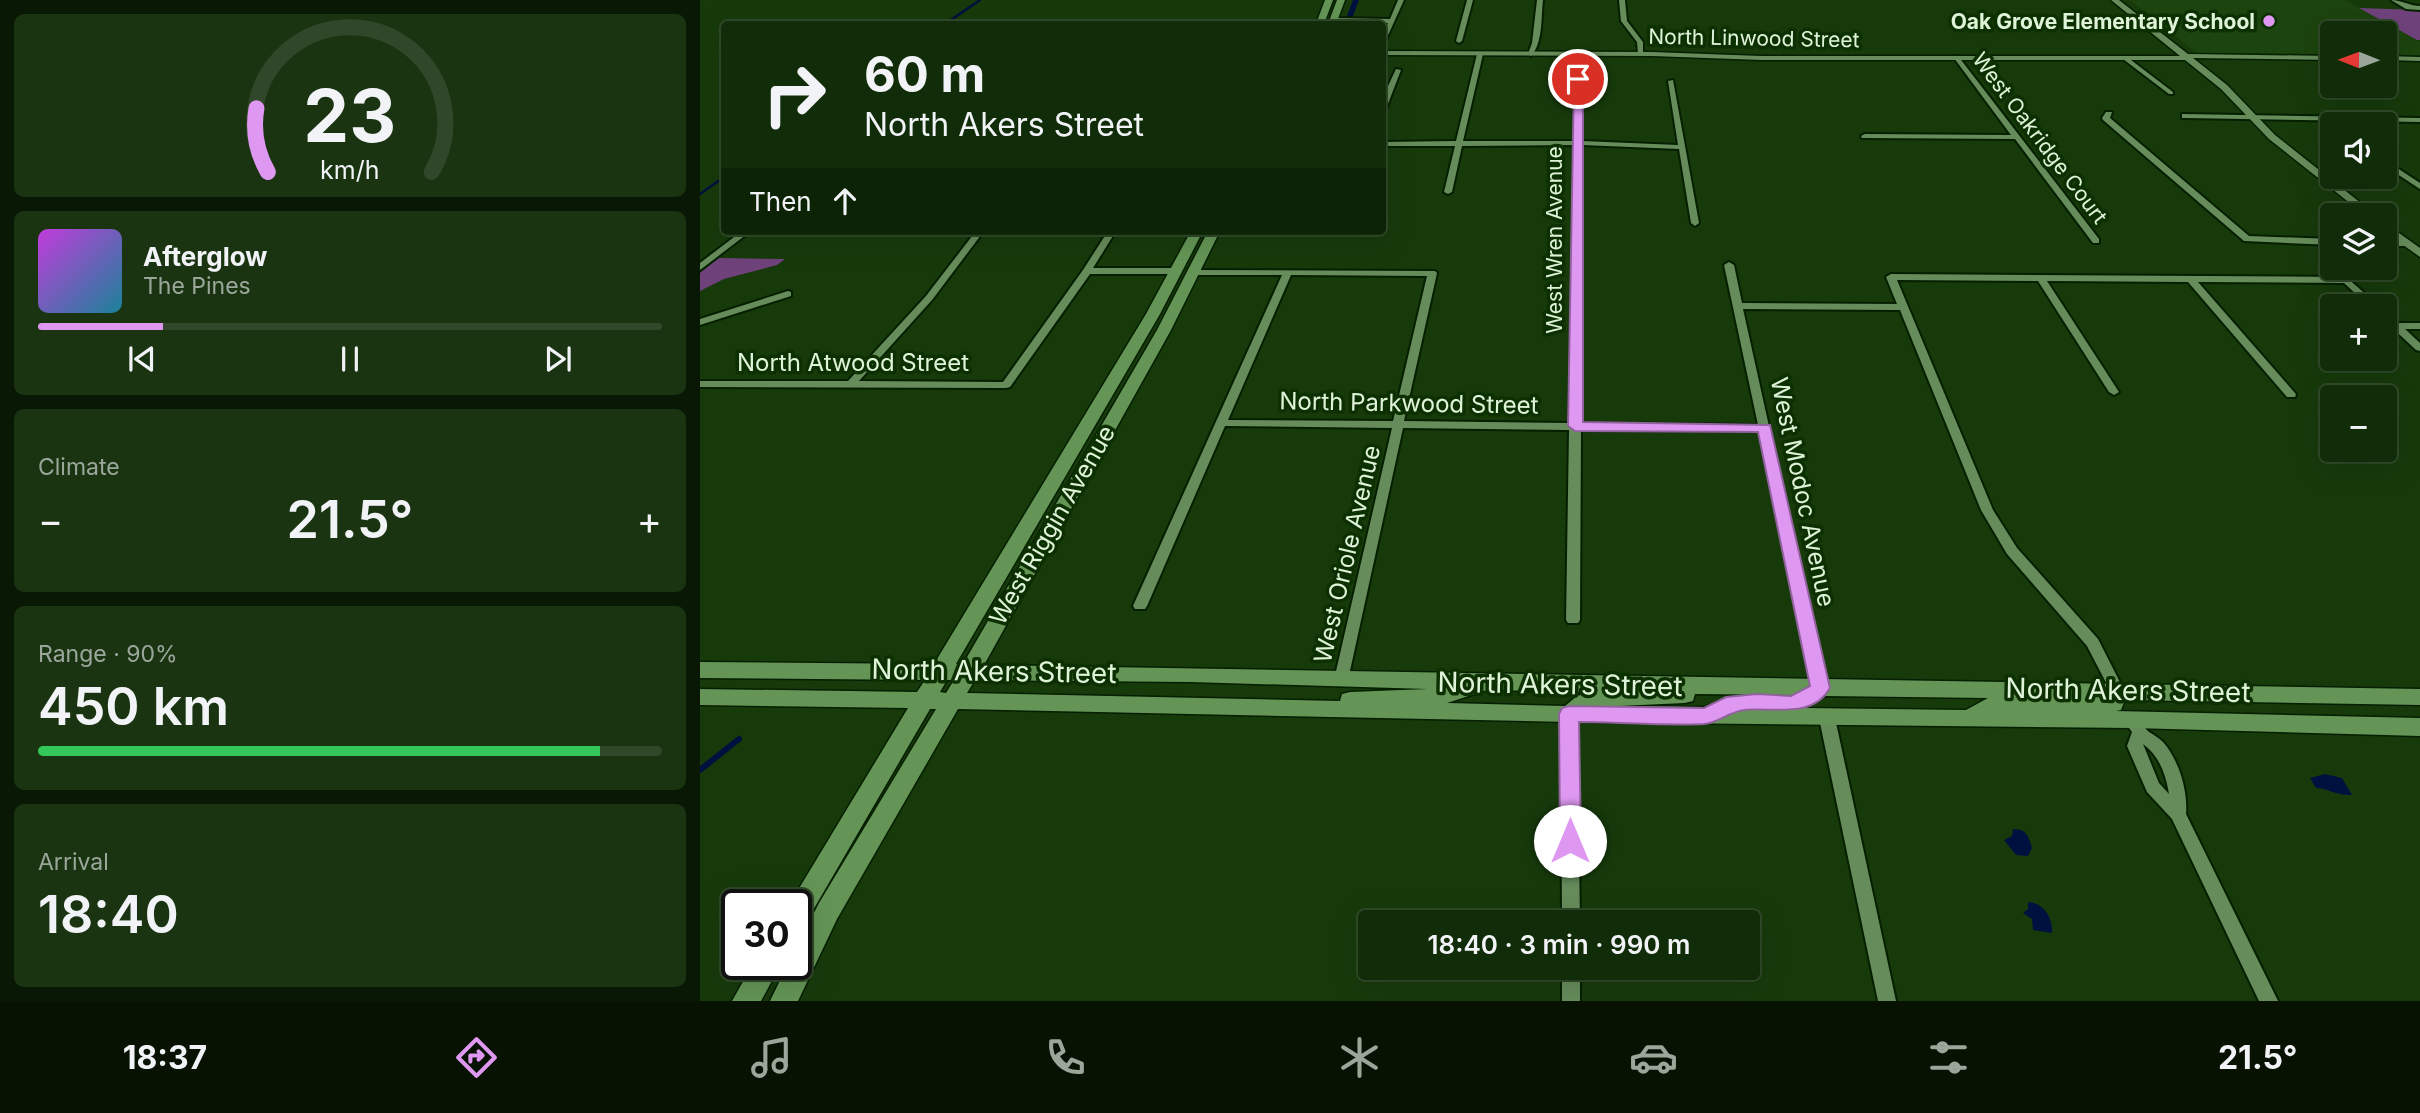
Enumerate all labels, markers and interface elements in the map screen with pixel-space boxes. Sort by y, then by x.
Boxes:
place label: Oak Grove Elementary School [1951,9,2255,34]
marker: Oak Grove Elementary School [2261,13,2277,29]
north arrow [2320,21,2398,98]
map controls [2320,21,2397,462]
street label: North Linwood Street [1648,24,1860,52]
text: 60 m [864,45,985,104]
street label: West Oakridge Court [1967,48,2113,229]
icon: right [749,49,840,140]
pin [1548,49,1608,109]
icon: arrive [1559,60,1597,98]
text: 23 [304,71,396,160]
text: North Akers Street [864,105,1144,144]
button: sound [2320,112,2397,189]
street label: West Wren Avenue [1542,146,1567,334]
text: km/h [320,155,380,185]
icon: ahead [826,182,864,220]
text: Then [749,186,812,217]
button: layers [2320,203,2397,280]
text: Afterglow [143,241,267,272]
text: The Pines [143,272,251,300]
button: + [2320,294,2397,371]
icon: previous [123,340,161,378]
icon: pause [331,340,369,378]
icon: next [539,340,577,378]
street label: North Atwood Street [737,348,969,377]
street label: West Modoc Avenue [1765,375,1841,609]
button: − [2320,385,2397,462]
street label: North Parkwood Street [1279,386,1539,420]
street label: West Riggin Avenue [983,420,1121,630]
street label: West Oriole Avenue [1308,442,1386,666]
text: Climate [38,453,120,481]
text: 21.5° [287,488,413,551]
text: − [38,497,63,543]
text: + [637,497,662,543]
text: Range · 90% [38,640,178,668]
street label: North Akers Street [871,652,1117,690]
street label: North Akers Street [1437,665,1683,703]
street label: North Akers Street [2005,671,2251,709]
text: 450 km [38,675,229,738]
position arrow [1533,804,1607,878]
text: Arrival [38,848,109,876]
text: 18:40 [38,883,179,946]
speed limit sign: 30 [721,889,812,980]
text: 18:40 · 3 min · 990 m [1428,929,1690,960]
icon: directions [452,1033,501,1082]
icon: music [747,1033,796,1082]
icon: phone [1041,1033,1090,1082]
icon: climate [1335,1033,1384,1082]
icon: car [1629,1033,1678,1082]
icon: filters [1924,1033,1973,1082]
text: 18:37 [123,1038,207,1077]
text: 21.5° [2218,1038,2297,1077]

